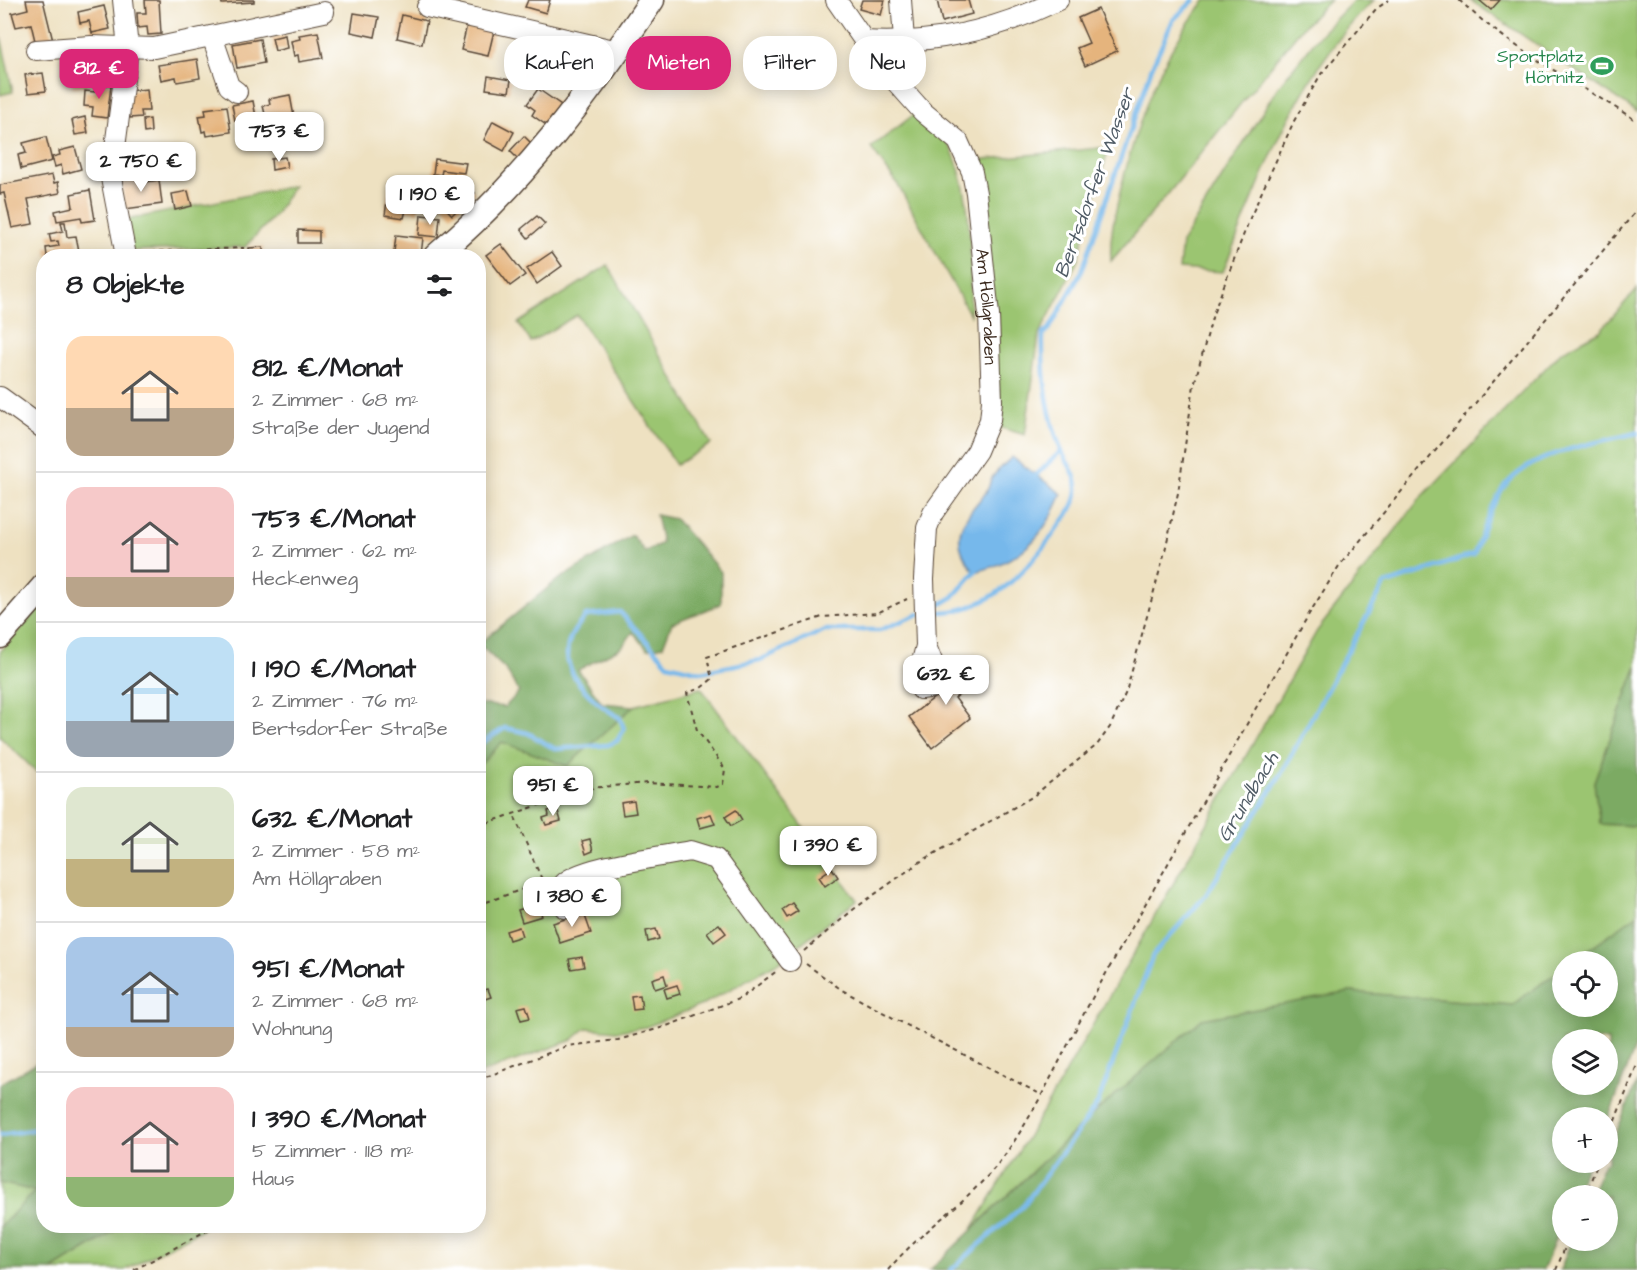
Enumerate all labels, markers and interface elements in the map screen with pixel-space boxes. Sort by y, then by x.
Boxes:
chip: Kaufen [504,36,614,90]
chip: Mieten [626,36,731,90]
chip: Filter [743,36,837,90]
chip: Neu [849,36,926,90]
place label: Sportplatz Hörnitz [1497,44,1584,90]
pin: 812 € [57,49,141,100]
sports icon: Sportplatz Hörnitz [1589,53,1615,79]
text: 812 € [74,54,124,82]
water label: Bertsdorfer Wasser [1048,83,1143,281]
pin: 753 € [237,112,321,163]
text: 753 € [249,117,309,145]
pin: 2 750 € [86,142,196,193]
text: 2 750 € [100,147,182,175]
pin: 1 190 € [375,175,485,226]
text: 1 190 € [399,180,461,208]
street label: Am Höllgraben [969,247,1003,365]
text: 8 Objekte [66,267,185,303]
icon: filters [423,269,456,302]
text: 812 €/Monat [252,350,403,386]
icon: home [114,360,186,432]
text: 2 Zimmer · 68 m² [252,386,419,414]
text: Straße der Jugend [252,414,429,442]
text: 753 €/Monat [252,501,415,537]
icon: home [114,511,186,583]
text: 2 Zimmer · 62 m² [252,537,417,565]
text: Heckenweg [252,565,358,593]
text: 1 190 €/Monat [252,651,416,687]
pin: 632 € [904,655,988,706]
text: 632 € [917,660,975,688]
icon: home [114,661,186,733]
text: 2 Zimmer · 76 m² [252,687,418,715]
text: Bertsdorfer Straße [252,715,448,743]
water label: Grundbach [1210,746,1286,847]
pin: 951 € [511,766,595,817]
text: 951 € [527,771,579,799]
text: 632 €/Monat [252,801,412,837]
icon: home [114,811,186,883]
pin: 1 390 € [773,826,883,877]
text: 1 390 € [794,831,862,859]
text: 2 Zimmer · 58 m² [252,837,420,865]
text: Am Höllgraben [252,865,382,893]
pin: 1 380 € [517,877,627,928]
text: 1 380 € [537,882,607,910]
text: 951 €/Monat [252,951,404,987]
map controls [1552,951,1618,1251]
button: locate [1552,951,1618,1017]
icon: home [114,961,186,1033]
text: 2 Zimmer · 68 m² [252,987,419,1015]
text: Wohnung [252,1015,332,1043]
button: layers [1552,1029,1618,1095]
text: 1 390 €/Monat [252,1101,426,1137]
button: + [1552,1107,1618,1173]
icon: home [114,1111,186,1183]
text: 5 Zimmer · 118 m² [252,1137,414,1165]
text: Haus [252,1165,294,1193]
button: − [1552,1185,1618,1251]

